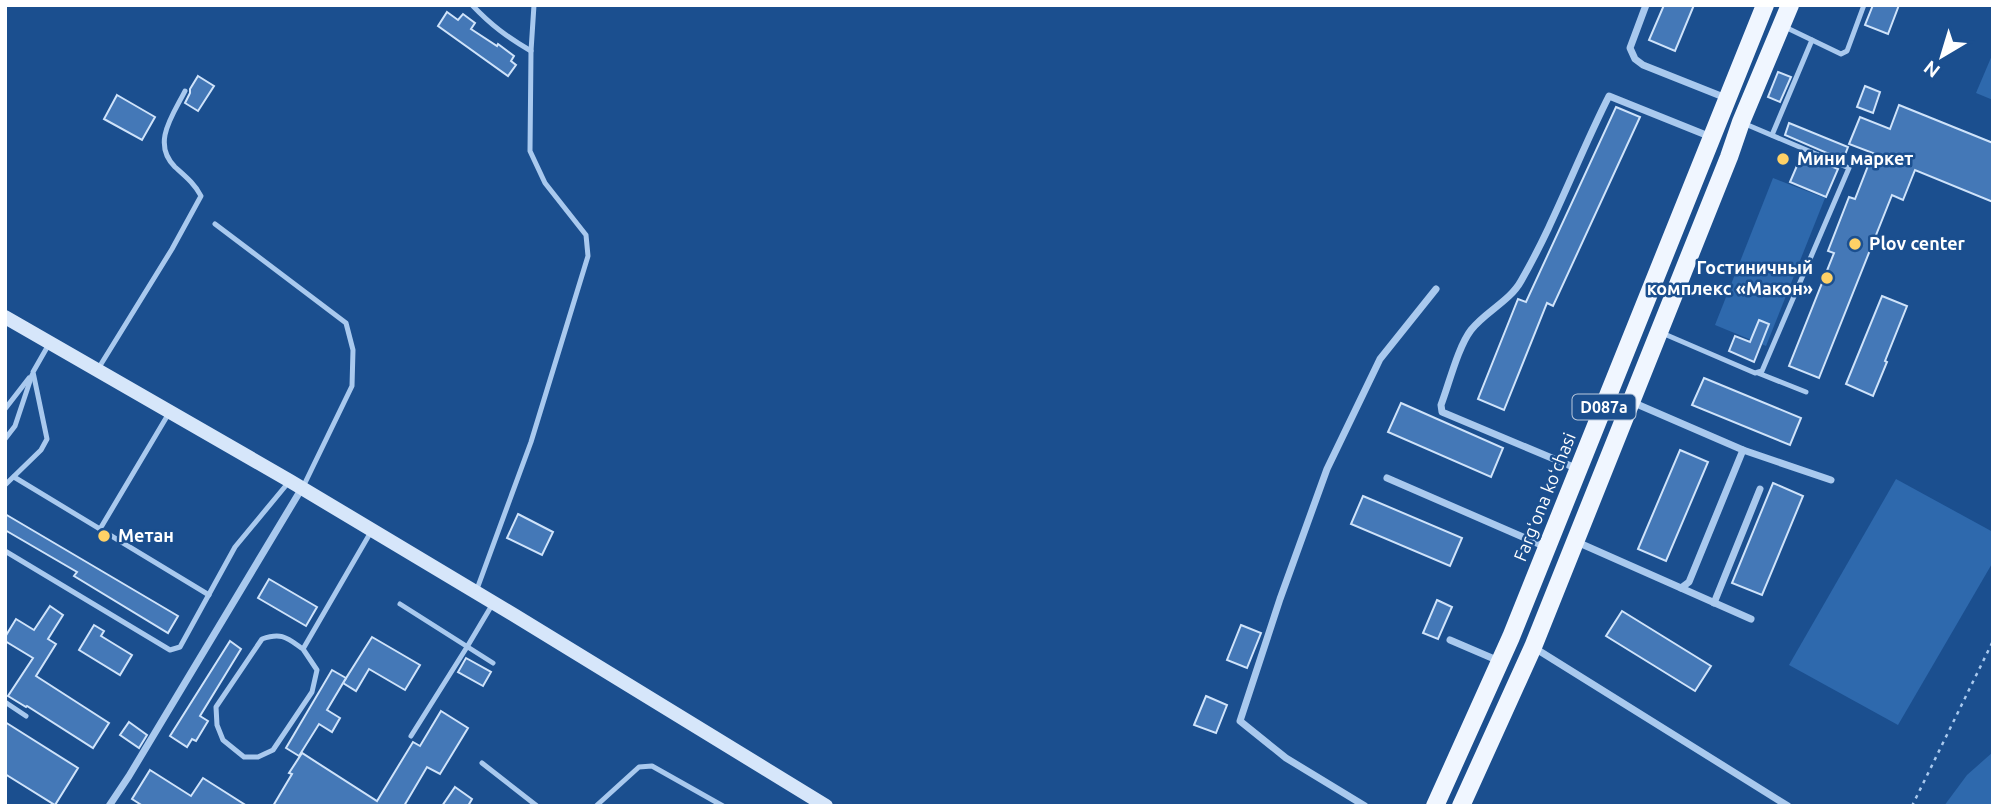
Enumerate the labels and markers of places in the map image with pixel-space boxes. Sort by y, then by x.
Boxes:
place label: Мини маркет [1797,148,1913,168]
marker: Мини маркет [1775,151,1791,167]
place label: Plov center [1869,233,1966,253]
marker: Plov center [1847,236,1863,252]
place label: Гостиничный комплекс «Макон» [1647,257,1813,298]
marker: Гостиничный комплекс «Макон» [1819,270,1835,286]
place label: Метан [118,525,174,545]
marker: Метан [96,528,112,544]

